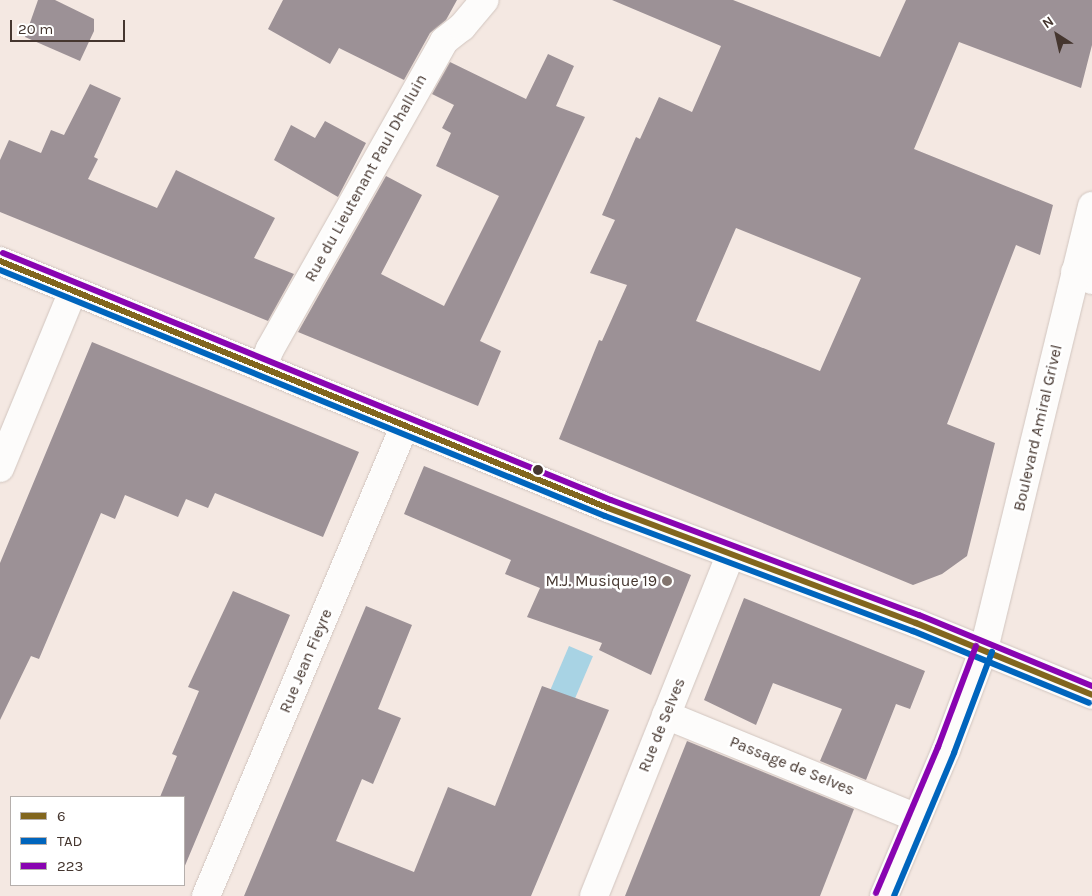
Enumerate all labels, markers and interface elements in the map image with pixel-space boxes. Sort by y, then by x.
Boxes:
scale bar [12,10,128,42]
north arrow [1032,10,1082,60]
text: N [1039,12,1057,32]
text: 20 m [18,20,53,38]
street label: Rue du Lieutenant Paul Dhalluin [301,71,431,285]
street label: Boulevard Amiral Grivel [1009,343,1067,513]
unlabelled marker [533,465,543,475]
place label: M.J. Musique 19 [545,571,657,591]
marker: M.J. Musique 19 [661,575,673,587]
street label: Rue Jean Fieyre [275,606,337,716]
street label: Rue de Selves [634,675,690,775]
street label: Passage de Selves [727,732,857,800]
legend [10,796,185,886]
text: 6 [57,807,66,825]
text: TAD [57,832,82,850]
text: 223 [57,857,83,875]

